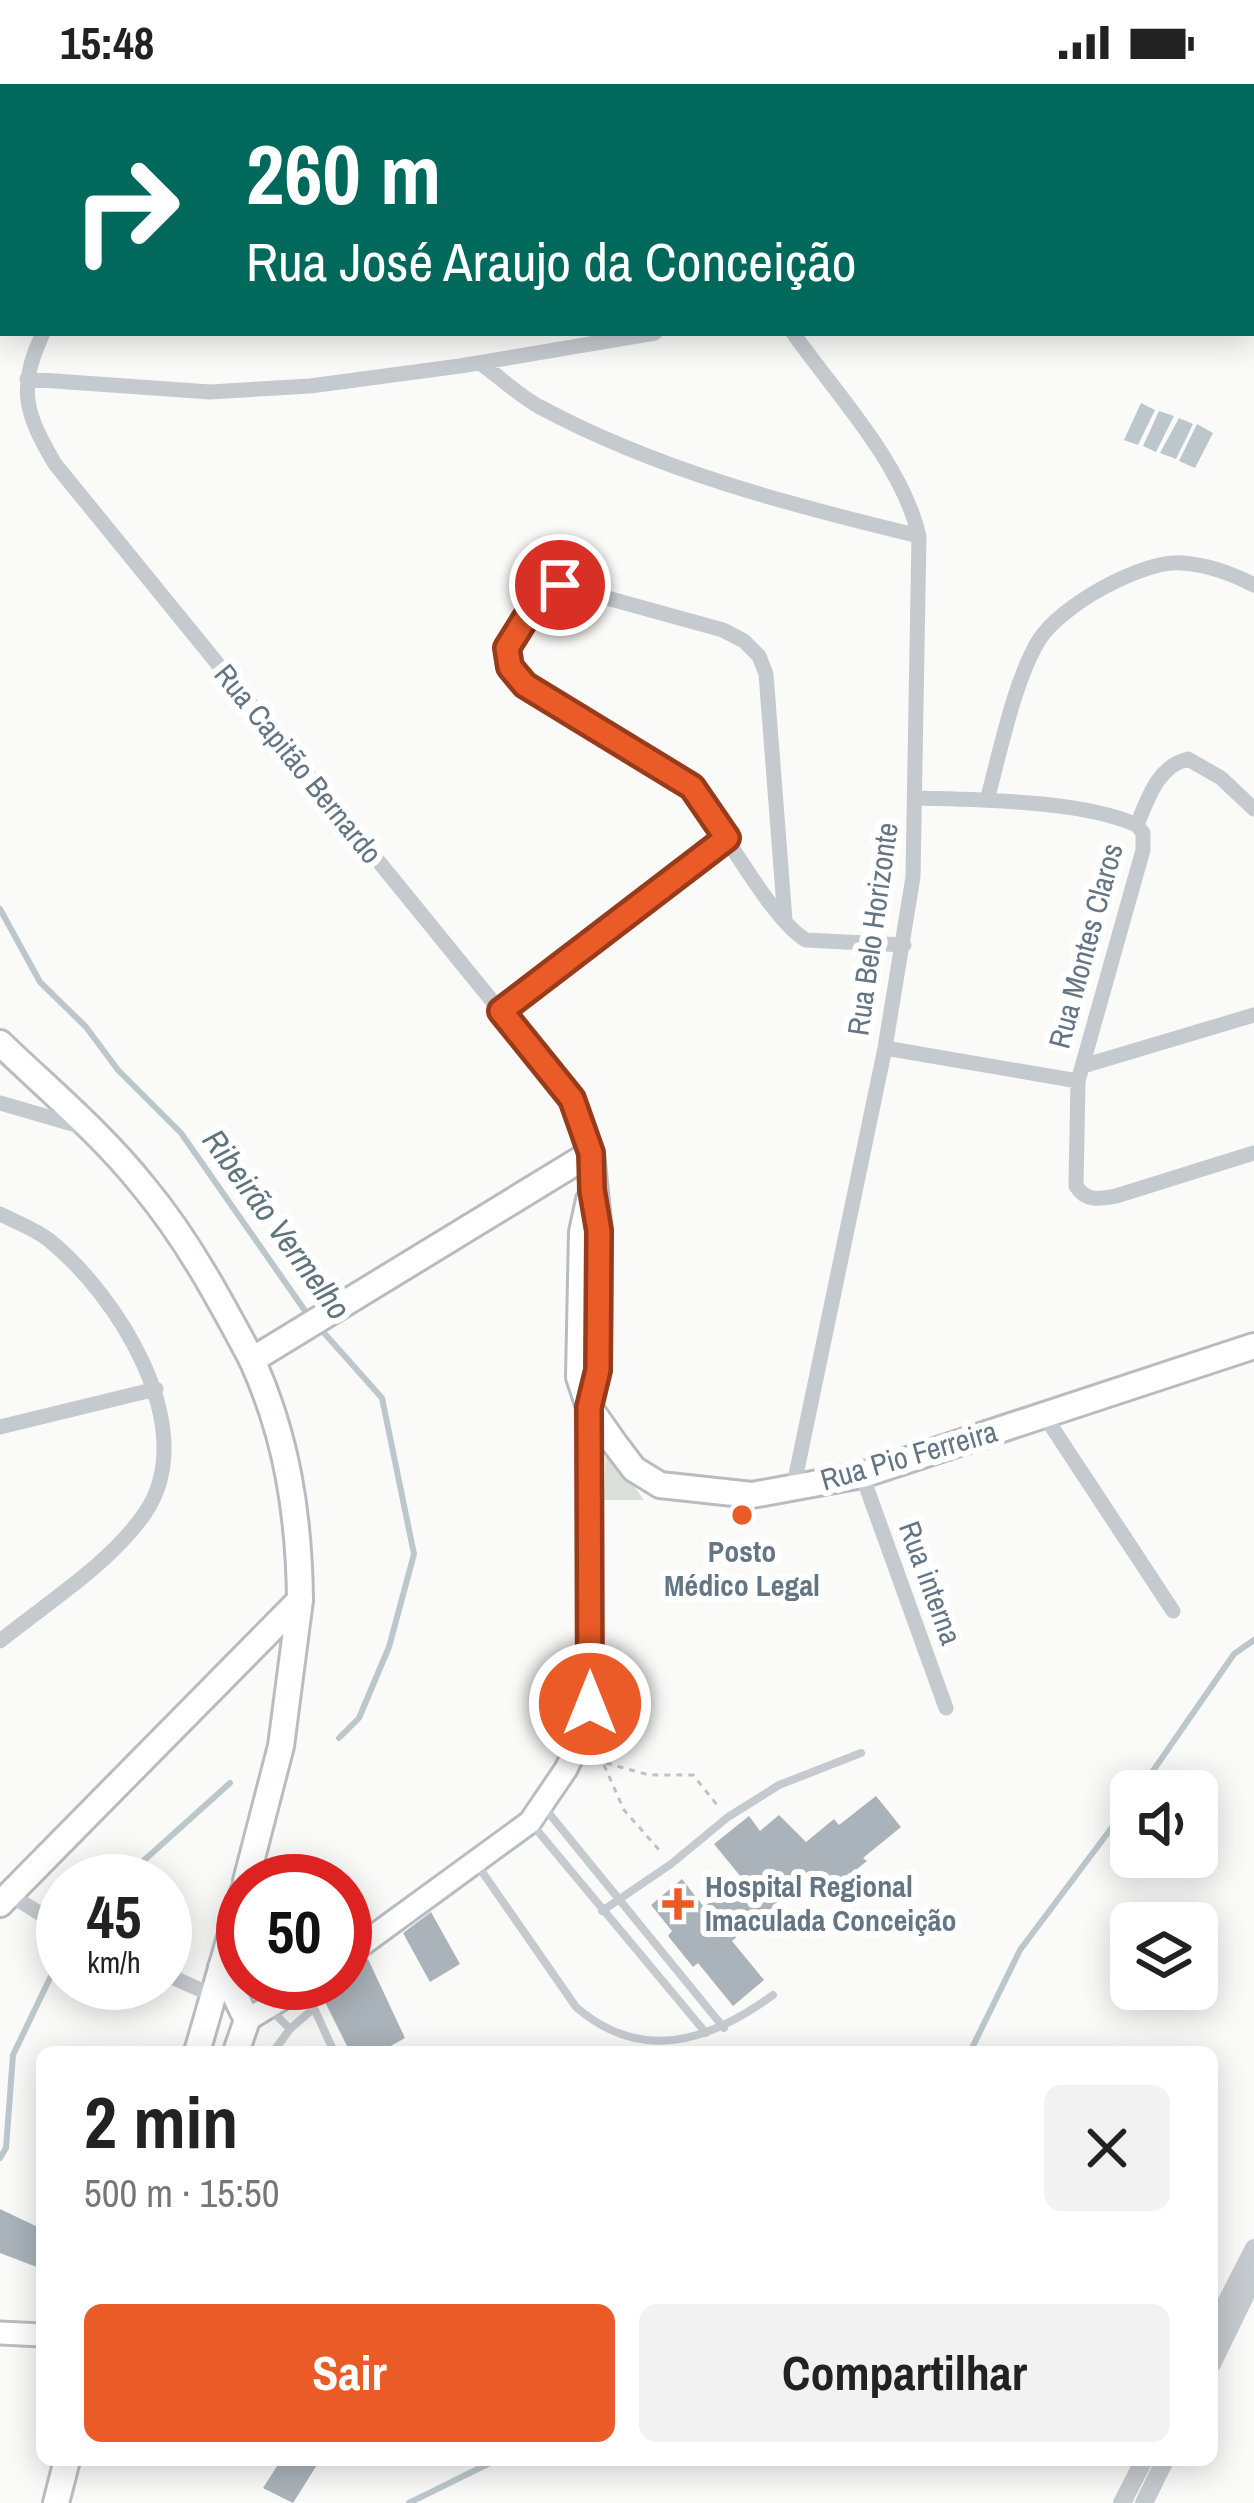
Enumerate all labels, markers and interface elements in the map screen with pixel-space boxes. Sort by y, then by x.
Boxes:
text: 15:48 [60,12,154,73]
text: 260 m [246,117,441,230]
icon: right [48,132,204,288]
text: Rua José Araujo da Conceição [246,225,856,298]
pin [509,534,611,636]
icon: arrive [527,552,593,618]
street label: Rua Capitão Bernardo [206,655,392,872]
street label: Rua Belo Horizonte [837,820,907,1038]
street label: Rua Montes Claros [1038,839,1132,1053]
water label: Ribeirão Vermelho [193,1120,361,1328]
street label: Rua Pio Ferreira [816,1411,1002,1499]
marker: Posto Médico Legal [729,1502,755,1528]
street label: Rua interna [890,1515,972,1650]
place label: Posto Médico Legal [664,1531,820,1605]
position arrow [527,1641,653,1767]
map controls [1110,1770,1218,2010]
button: sound [1110,1770,1218,1878]
speed limit sign: 50 [216,1854,372,2010]
place label: Hospital Regional Imaculada Conceição [705,1866,957,1940]
text: 45 [87,1876,141,1957]
marker: Hospital Regional Imaculada Conceição [662,1888,694,1920]
button: layers [1110,1902,1218,2010]
text: km/h [87,1942,141,1982]
text: 2 min [84,2073,238,2170]
button: close [1044,2085,1170,2211]
text: 500 m · 15:50 [84,2167,280,2219]
button: Sair [84,2304,615,2442]
button: Compartilhar [639,2304,1170,2442]

